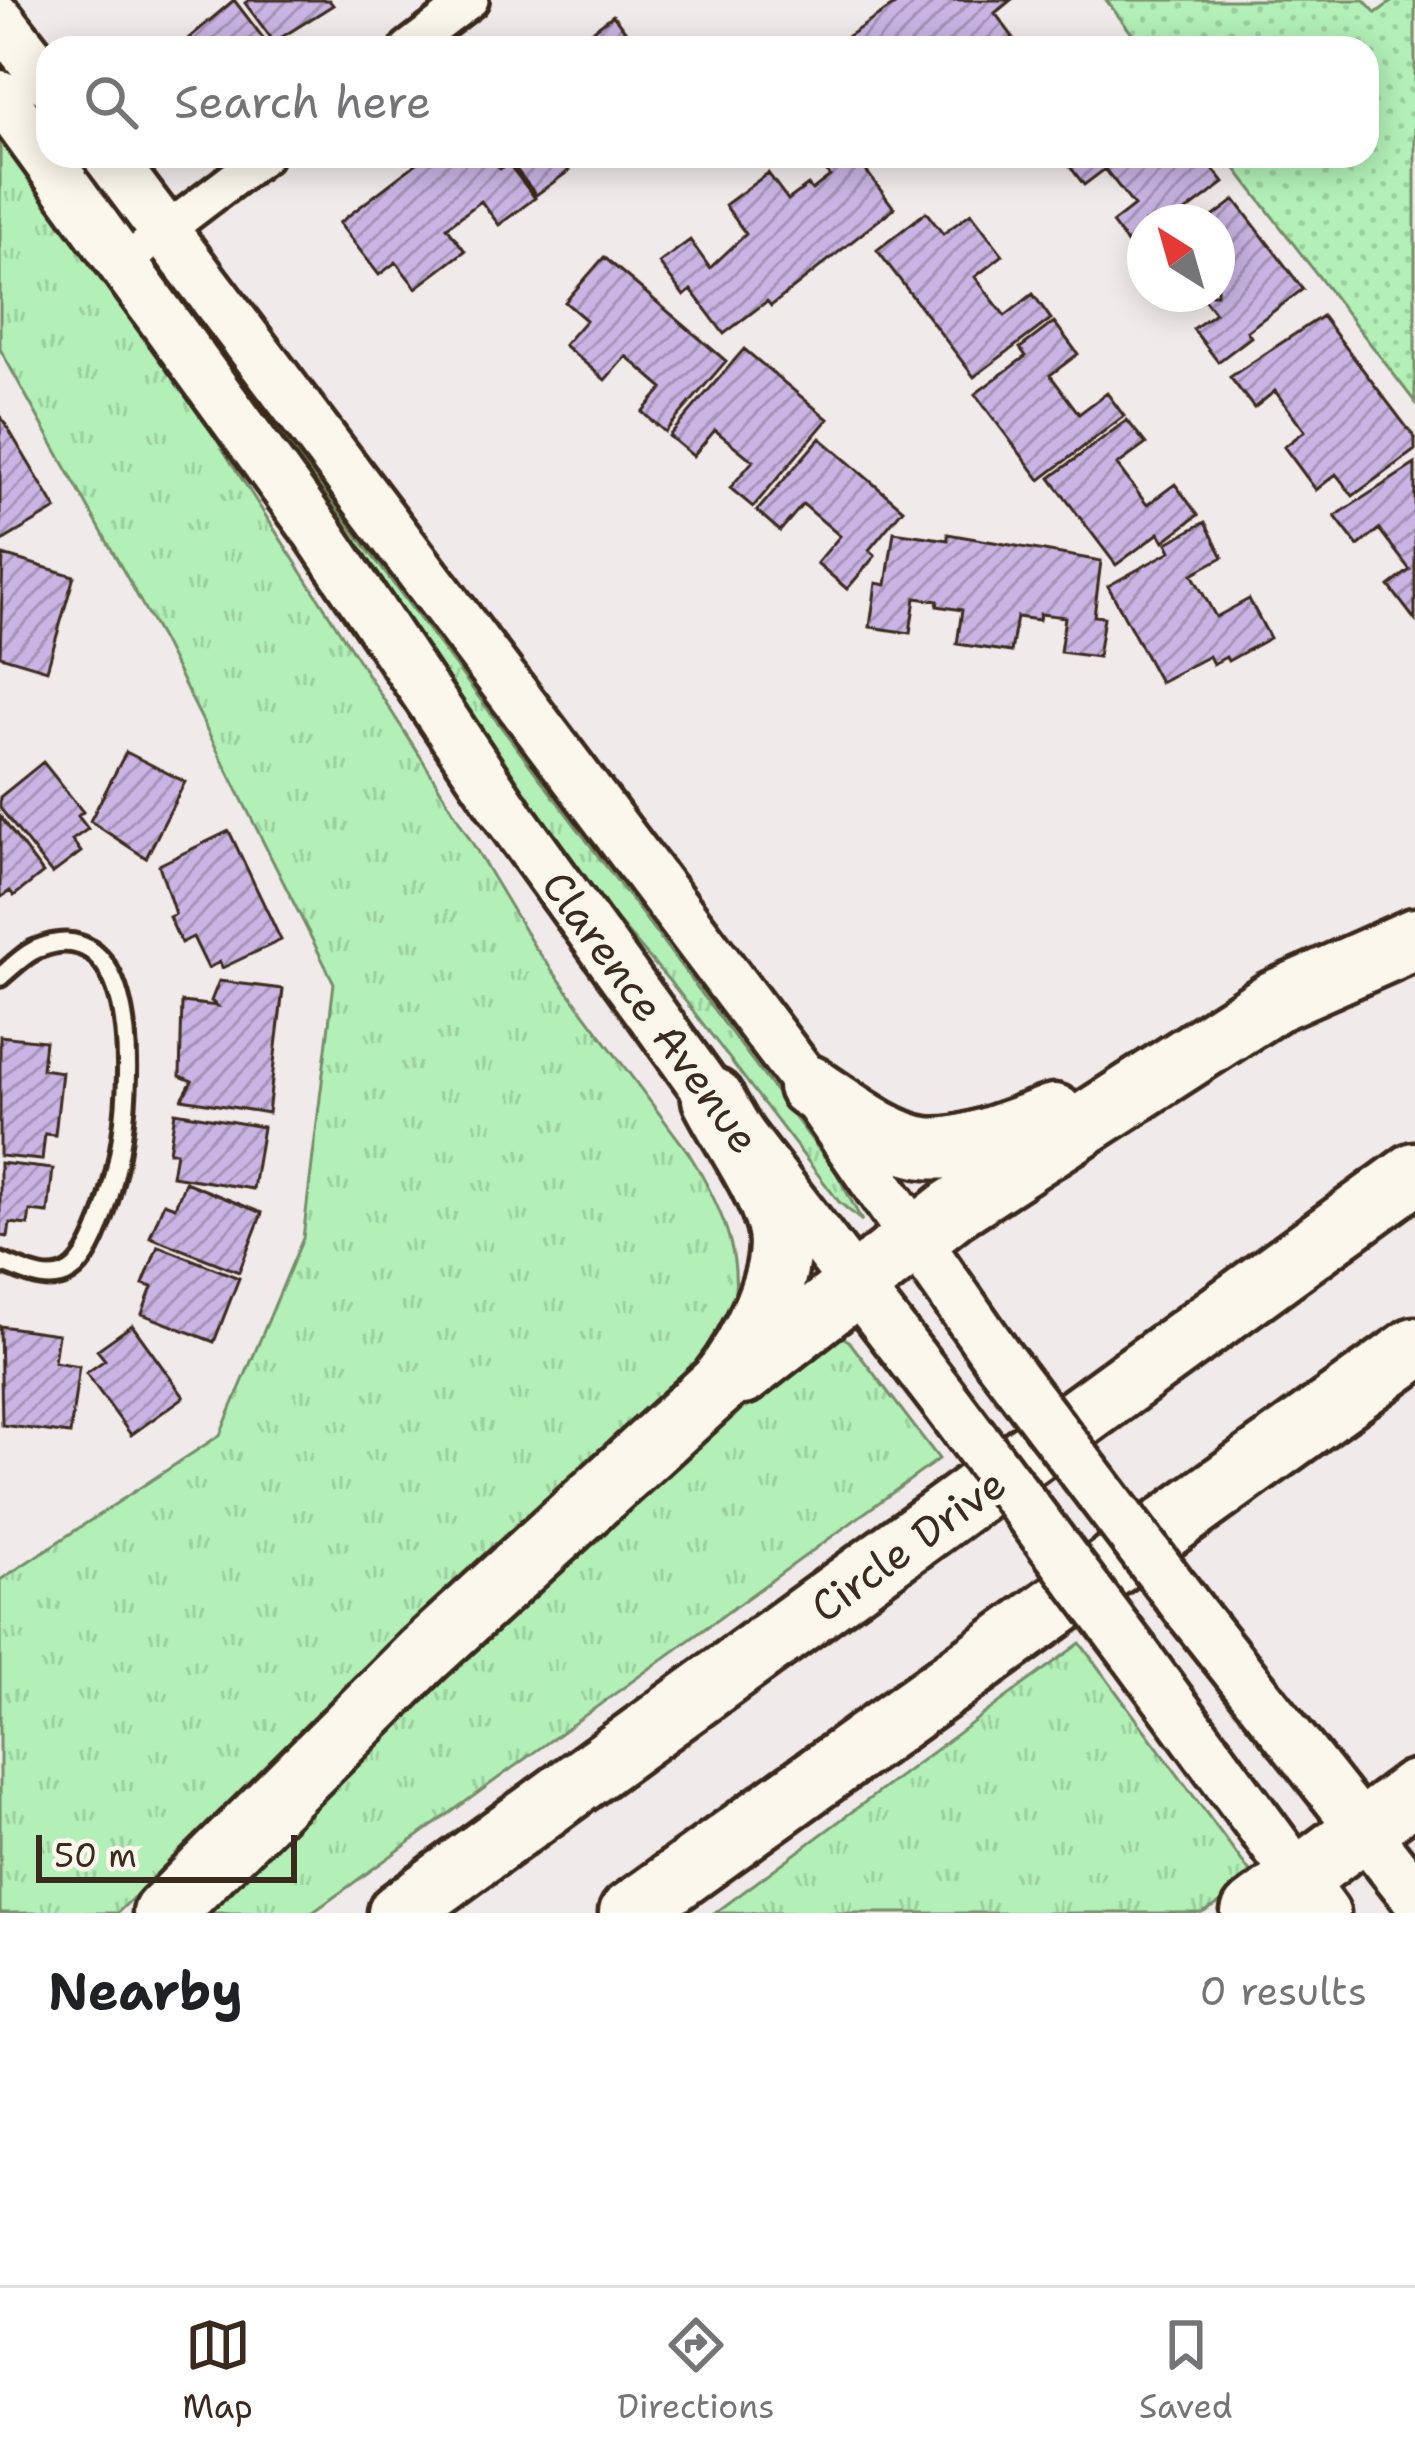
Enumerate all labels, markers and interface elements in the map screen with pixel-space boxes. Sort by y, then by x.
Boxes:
search box [36,36,1379,168]
icon: search [78,69,144,135]
text: Search here [174,72,431,132]
north arrow [1127,204,1235,312]
street label: Clarence Avenue [529,859,773,1165]
street label: Circle Drive [799,1455,1017,1635]
scale bar [36,1829,297,1882]
text: 50 m [54,1833,137,1878]
text: Nearby [48,1957,243,2025]
text: 0 results [1200,1965,1367,2017]
tab: Map [182,2312,253,2429]
tab: Directions [617,2312,775,2429]
tab: Saved [1139,2312,1233,2429]

